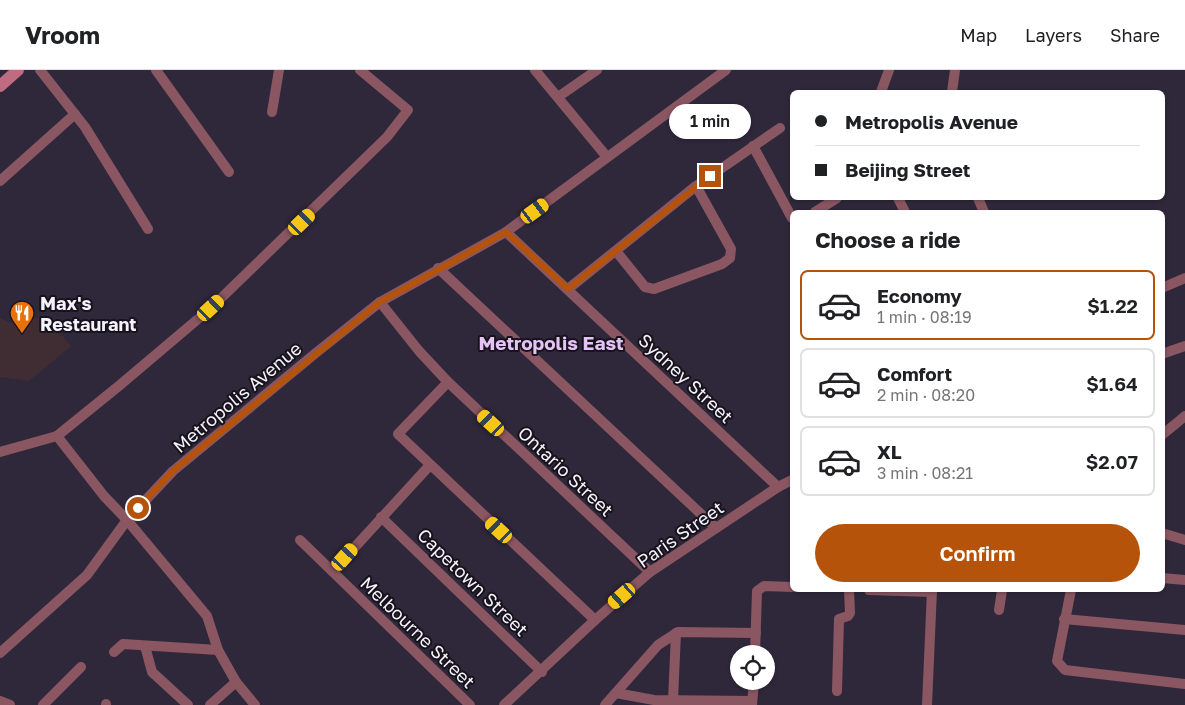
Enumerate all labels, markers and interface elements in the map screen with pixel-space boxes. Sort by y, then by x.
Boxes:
text: Vroom [25,20,100,49]
text: Map [960,24,997,46]
text: Layers [1025,24,1082,46]
text: Share [1110,24,1160,46]
callout: 1 min [669,104,751,138]
text: Metropolis Avenue [845,110,1018,133]
text: 1 min [690,111,730,131]
text: Beijing Street [845,158,970,181]
route end [699,165,721,187]
car [518,196,551,226]
car [285,206,318,238]
text: Choose a ride [815,226,961,253]
icon: car [817,283,862,328]
text: Economy [877,284,962,307]
place label: Max's Restaurant [40,292,136,335]
car [194,292,227,324]
text: $1.22 [1087,294,1138,317]
restaurant icon: Max's Restaurant [9,300,35,334]
text: 1 min · 08:19 [877,307,972,327]
street label: Sydney Street [634,329,738,427]
district label: Metropolis East [478,331,624,354]
street label: Metropolis Avenue [168,337,306,457]
icon: car [817,361,862,406]
text: Comfort [877,362,952,385]
text: $1.64 [1086,372,1138,395]
text: 2 min · 08:20 [877,385,975,405]
car [474,407,507,439]
street label: Ontario Street [514,421,618,521]
icon: car [817,439,862,484]
text: XL [877,440,902,463]
text: $2.07 [1086,450,1138,473]
text: 3 min · 08:21 [877,463,973,483]
street label: Paris Street [632,496,728,572]
route start [127,497,149,519]
car [482,514,515,546]
street label: Capetown Street [413,524,533,640]
button: Confirm [815,524,1140,582]
car [329,541,360,573]
street label: Melbourne Street [356,572,480,692]
car [605,580,638,612]
map controls [730,645,775,690]
button: locate [730,645,775,690]

